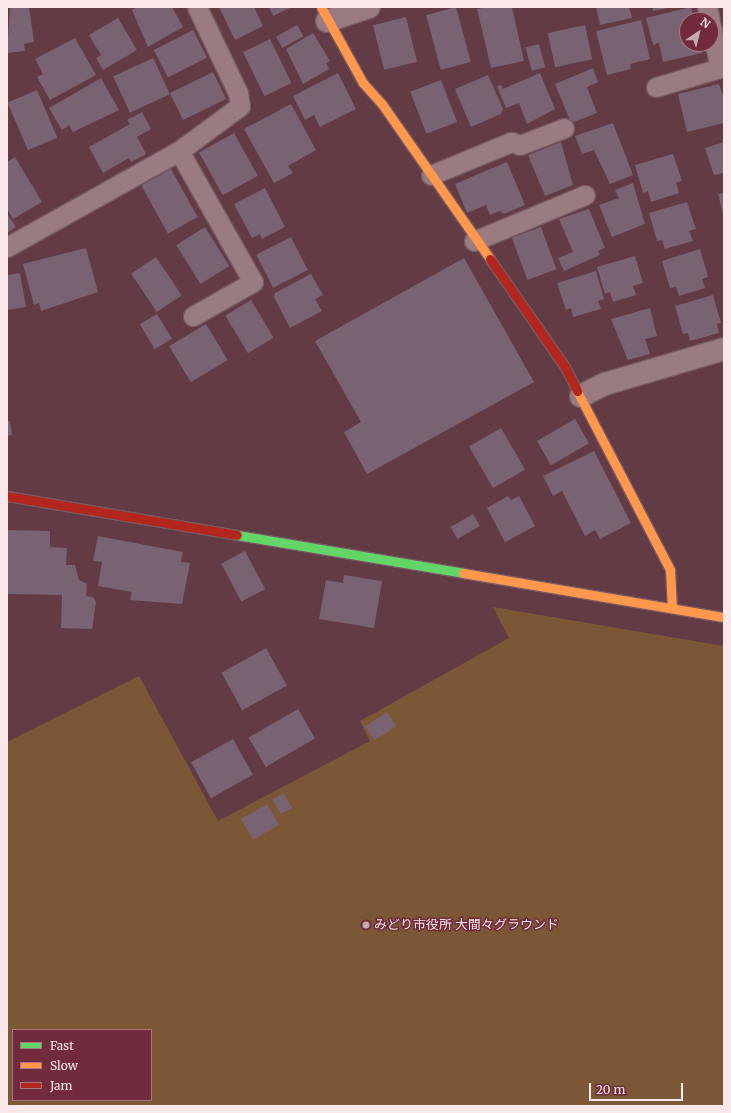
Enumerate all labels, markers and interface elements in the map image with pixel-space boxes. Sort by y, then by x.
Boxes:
north arrow [679,12,719,52]
text: N [698,15,713,31]
place label: みどり市役所 大間々グラウンド [374,917,559,933]
marker: みどり市役所 大間々グラウンド [361,920,371,930]
legend [12,1029,152,1101]
text: Fast [50,1038,74,1053]
text: Slow [50,1058,78,1073]
scale bar [591,1075,685,1101]
text: Jam [50,1078,72,1093]
text: 20 m [596,1082,625,1097]

